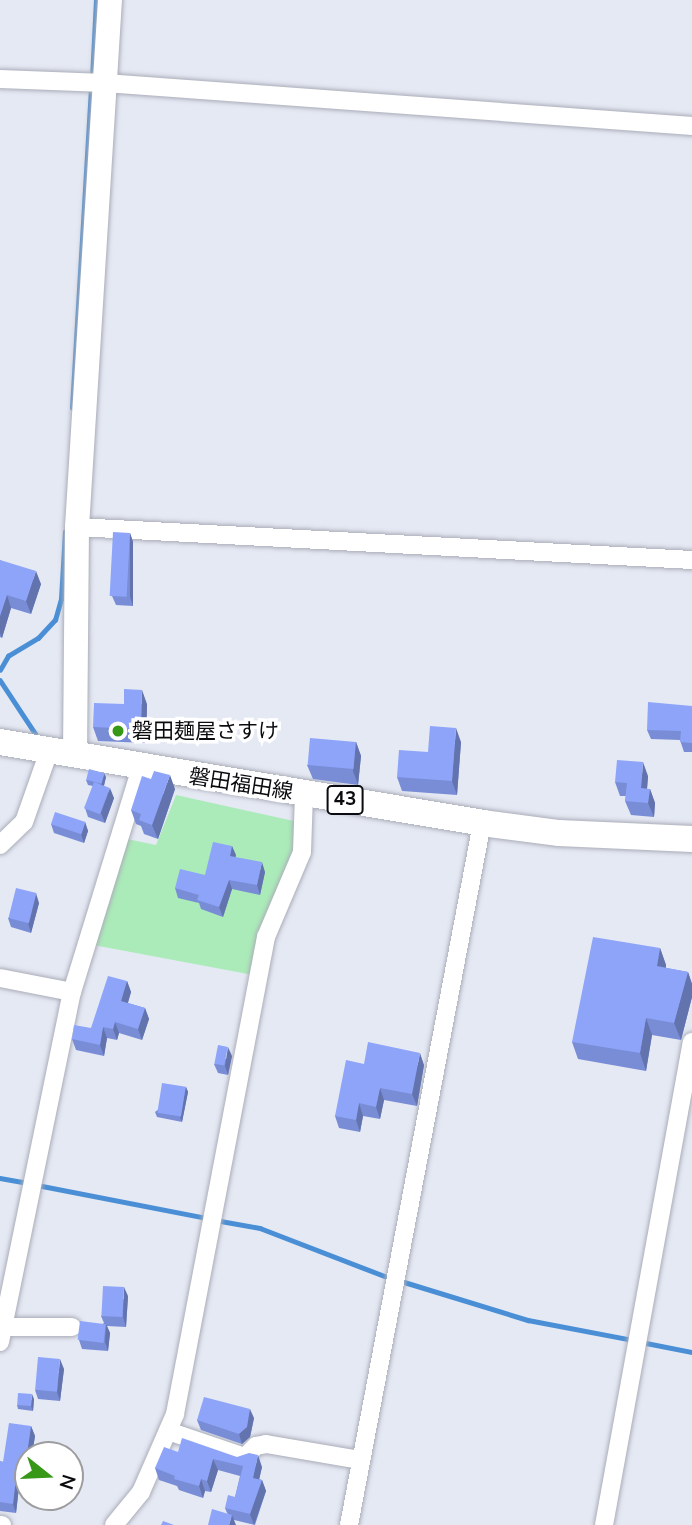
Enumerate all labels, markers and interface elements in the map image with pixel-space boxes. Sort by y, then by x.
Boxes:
place label: 磐田麺屋さすけ [132,718,279,744]
marker: 磐田麺屋さすけ [110,723,126,739]
street label: 磐田福田線 [187,763,295,805]
road number: 43 [326,785,364,816]
north arrow [14,1441,84,1511]
text: N [53,1471,82,1493]

